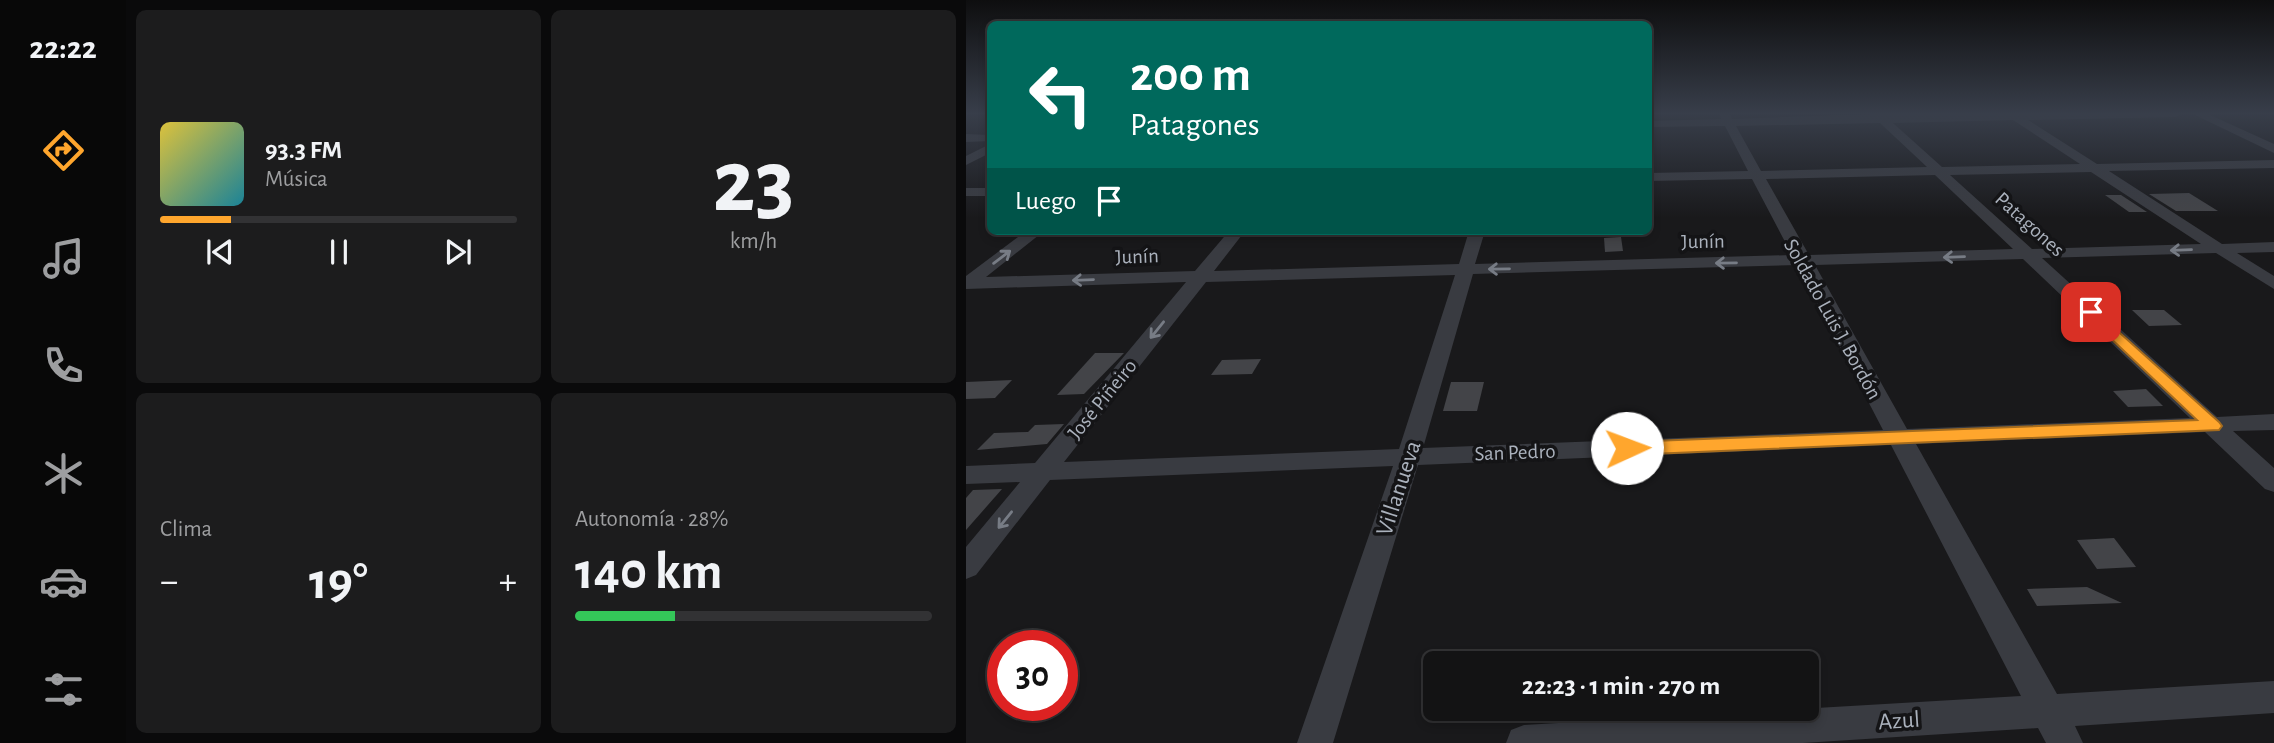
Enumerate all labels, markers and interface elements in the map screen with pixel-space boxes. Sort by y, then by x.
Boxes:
text: 22:22 [29,32,97,64]
icon: left [1015,49,1106,140]
text: 200 m [1130,51,1251,100]
text: Patagones [1130,109,1260,141]
icon: directions [39,126,88,175]
text: 93.3 FM [265,137,342,163]
text: 23 [712,137,795,228]
text: Música [265,168,328,191]
icon: arrive [1090,182,1128,220]
text: Luego [1015,188,1076,214]
street label: Patagones [1991,188,2068,261]
text: km/h [730,230,777,253]
street label: Junín [1681,231,1725,252]
icon: previous [201,233,239,271]
icon: pause [320,233,358,271]
icon: next [439,233,477,271]
icon: music [39,234,88,283]
street label: Soldado Luis J. Bordón [1780,236,1885,403]
one-way arrow [2170,243,2193,256]
street label: Junín [1115,245,1159,268]
one-way arrow [992,250,1011,264]
one-way arrow [1943,250,1966,263]
one-way arrow [1715,257,1738,270]
one-way arrow [1488,263,1511,276]
one-way arrow [1071,273,1094,287]
pin [2061,282,2121,342]
icon: arrive [2072,293,2110,331]
one-way arrow [1149,321,1165,339]
icon: phone [39,341,88,390]
street label: José Piñeiro [1064,355,1141,443]
position arrow [1590,411,1664,485]
street label: Villanueva [1372,438,1426,539]
street label: San Pedro [1474,441,1556,464]
icon: climate [39,449,88,498]
text: Autonomía · 28% [575,508,728,531]
one-way arrow [997,510,1012,528]
text: Clima [160,518,212,541]
text: 140 km [575,546,723,598]
text: 19° [309,556,368,608]
icon: car [39,557,88,606]
text: − [160,563,178,601]
text: + [499,563,517,601]
speed limit sign: 30 [987,630,1078,721]
icon: filters [39,665,88,714]
text: 22:23 · 1 min · 270 m [1522,673,1720,699]
street label: Azul [1877,708,1921,734]

